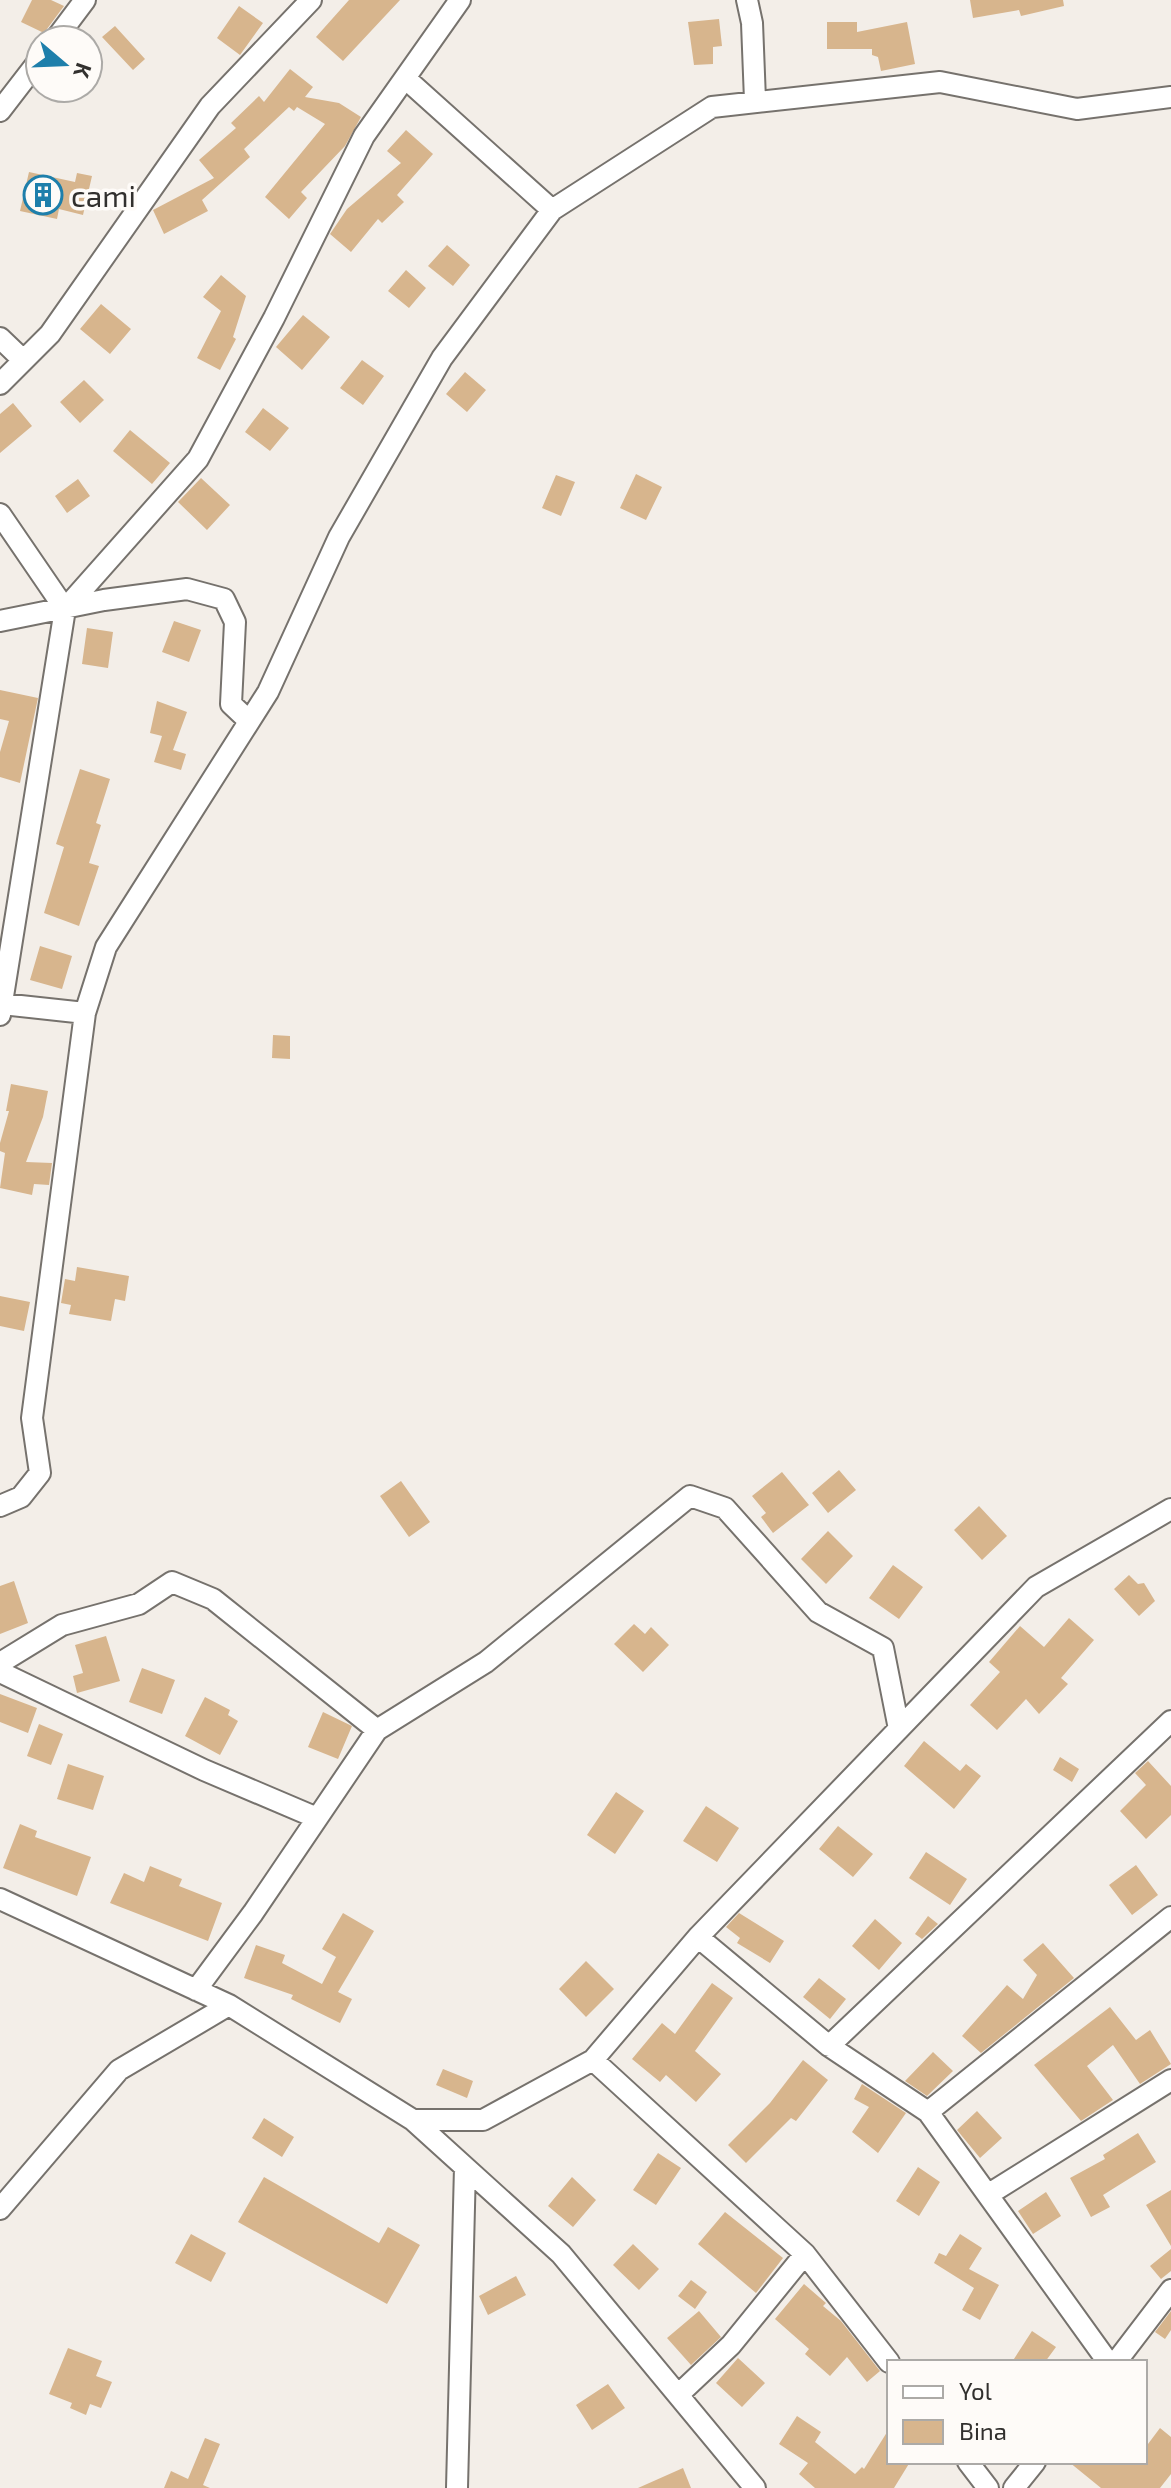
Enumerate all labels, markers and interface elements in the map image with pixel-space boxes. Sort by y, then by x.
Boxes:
north arrow [24,24,104,104]
text: K [69,60,98,82]
building icon: cami [22,174,64,216]
place label: cami [71,177,136,213]
legend [887,2360,1147,2464]
text: Yol [959,2376,992,2405]
text: Bina [959,2416,1007,2445]

